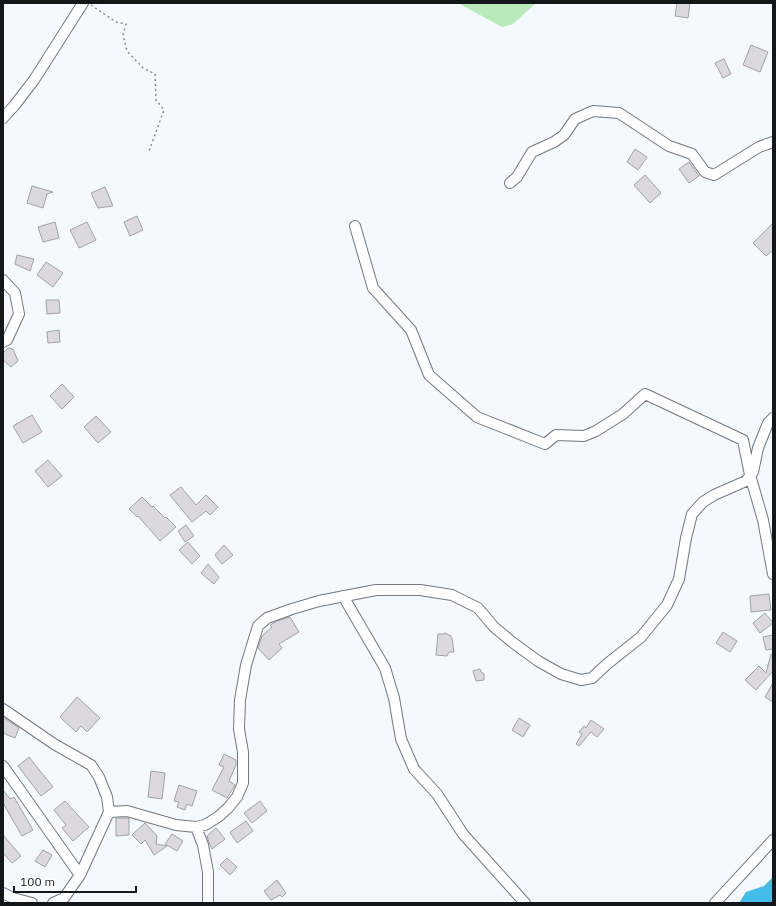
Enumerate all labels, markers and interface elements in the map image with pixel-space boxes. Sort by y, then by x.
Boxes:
scale bar [14,868,136,894]
text: 100 m [20,874,55,889]

